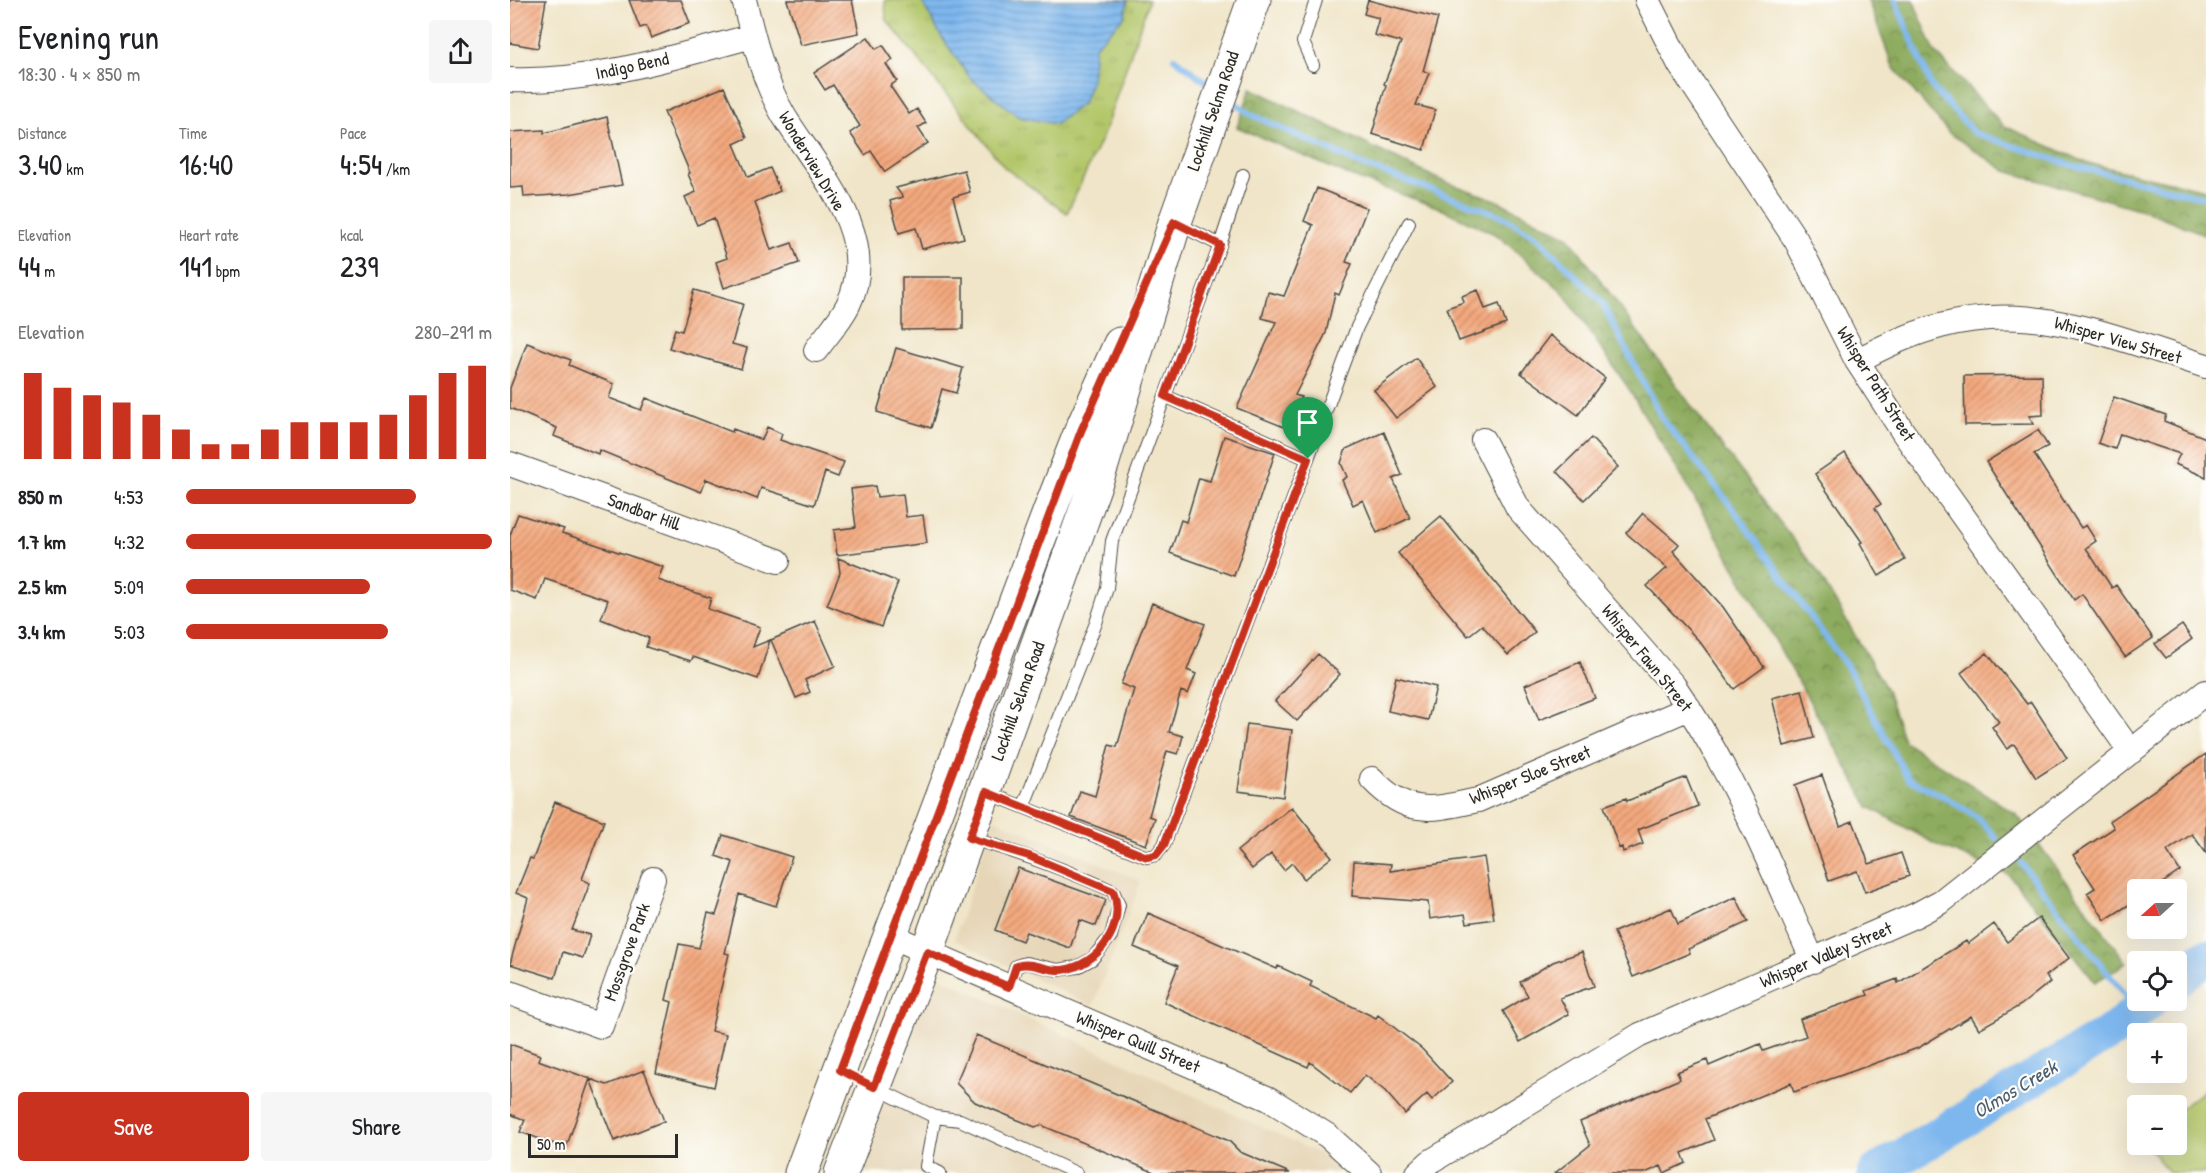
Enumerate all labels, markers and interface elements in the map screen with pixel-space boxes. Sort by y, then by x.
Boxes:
text: Evening run [18,15,159,59]
button: share [429,20,492,83]
street label: Indigo Bend [593,46,671,85]
street label: Lockhill Selma Road [1180,48,1245,174]
text: 18:30 · 4 × 850 m [18,60,140,87]
street label: Wonderview Drive [773,106,852,215]
text: Distance [18,122,67,144]
text: Time [179,122,207,144]
text: Pace [340,122,367,144]
text: 3.40 [18,144,63,184]
text: 16:40 [179,144,234,184]
text: 4:54 [340,144,382,184]
text: km [63,158,84,180]
text: /km [382,158,410,180]
text: Elevation [18,224,71,246]
text: Heart rate [179,224,239,246]
text: kcal [340,224,363,246]
text: 44 [18,246,41,286]
text: 141 [179,246,212,286]
text: 239 [340,246,379,286]
text: m [41,260,55,282]
text: bpm [212,260,240,282]
street label: Whisper View Street [2052,309,2185,370]
text: Elevation [18,318,84,345]
text: 280–291 m [414,318,492,345]
street label: Whisper Path Street [1831,322,1922,447]
pin [1282,397,1333,459]
icon: arrive [1291,406,1324,439]
text: 850 m [18,483,62,510]
text: 4:53 [114,483,144,510]
street label: Sandbar Hill [604,487,684,536]
text: 1.7 km [18,528,66,555]
text: 4:32 [114,528,144,555]
text: 2.5 km [18,573,67,600]
text: 5:09 [114,573,143,600]
street label: Whisper Fawn Street [1596,599,1699,717]
text: 3.4 km [18,618,65,645]
text: 5:03 [114,618,145,645]
street label: Lockhill Selma Road [984,638,1051,764]
street label: Whisper Sloe Street [1465,738,1595,810]
north arrow [2127,879,2187,939]
map controls [2127,879,2187,1155]
street label: Mossgrove Park [597,899,656,1004]
street label: Whisper Valley Street [1756,915,1896,994]
button: locate [2127,951,2187,1011]
street label: Whisper Quill Street [1072,1004,1205,1079]
button: + [2127,1023,2187,1083]
water label: Olmos Creek [1968,1052,2063,1124]
button: Save [18,1092,249,1161]
button: Share [261,1092,492,1161]
button: − [2127,1095,2187,1155]
scale bar [528,1131,678,1158]
text: 50 m [537,1133,566,1155]

